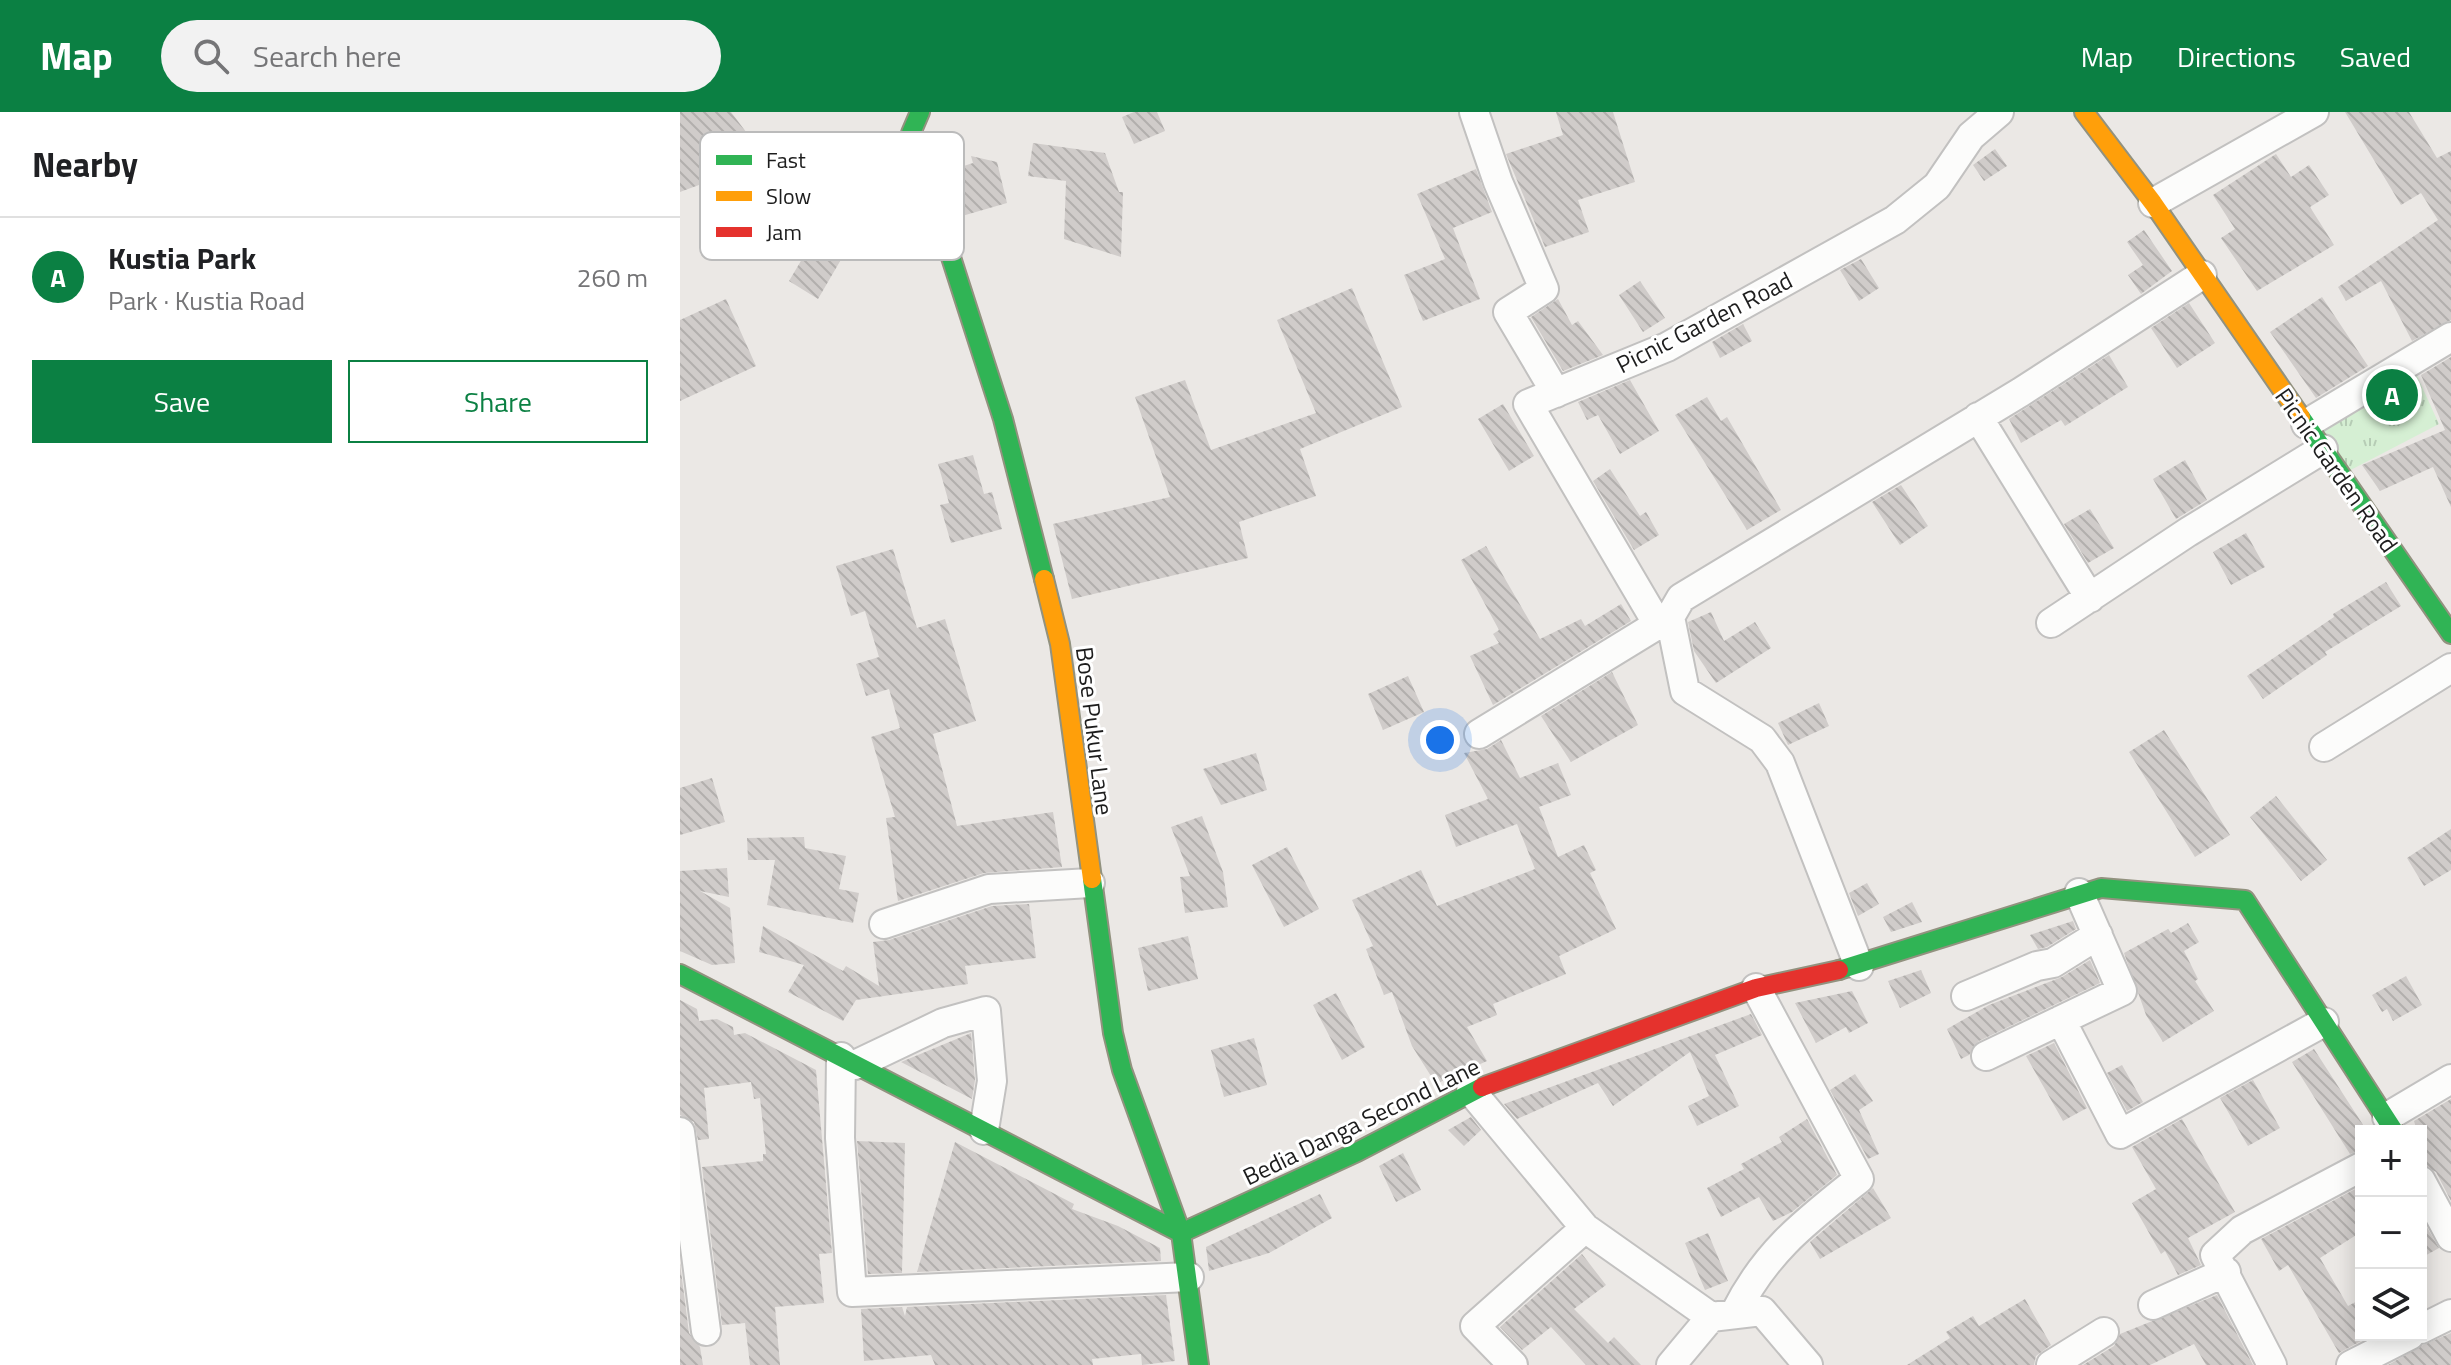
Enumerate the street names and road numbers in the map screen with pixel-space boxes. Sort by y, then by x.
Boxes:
street label: Picnic Garden Road [1610,262,1798,382]
street label: Picnic Garden Road [2267,380,2407,560]
street label: Bose Pukur Lane [1067,645,1123,817]
street label: Bedia Danga Second Lane [1236,1048,1486,1194]

